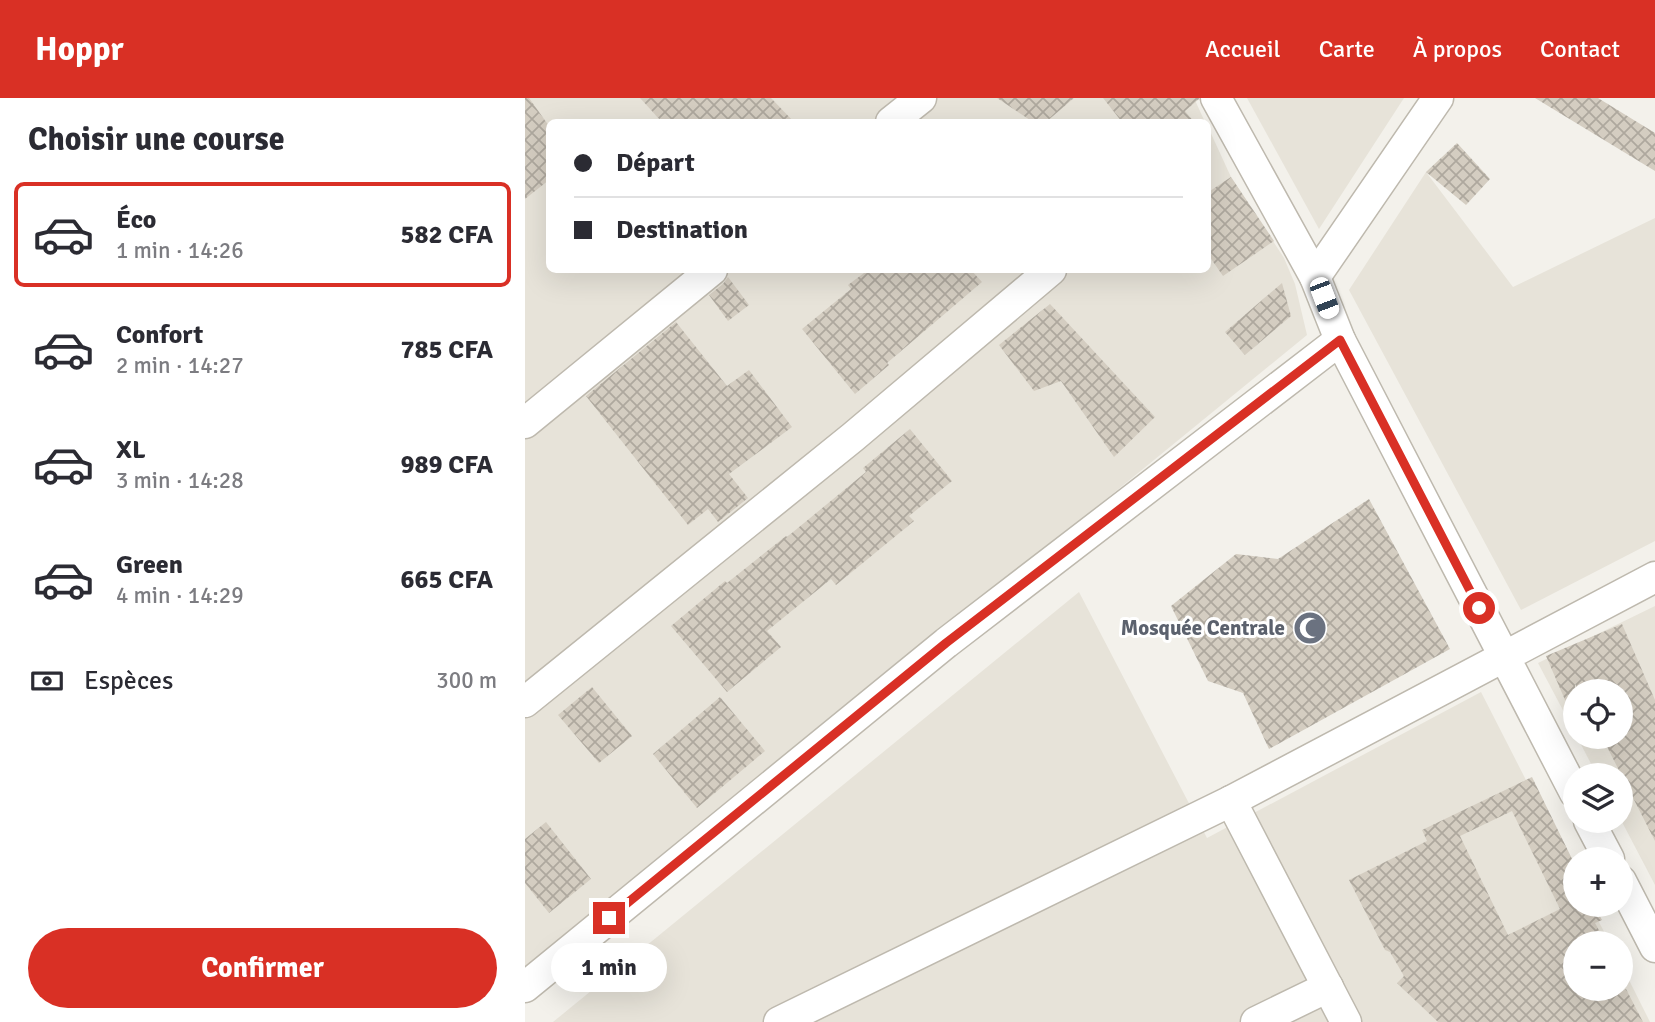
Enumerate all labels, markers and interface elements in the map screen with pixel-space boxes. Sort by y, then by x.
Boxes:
text: Hoppr [35,29,124,70]
text: Accueil [1205,34,1281,64]
text: Carte [1319,34,1375,64]
text: À propos [1413,34,1502,64]
text: Contact [1540,34,1620,64]
text: Choisir une course [28,120,285,159]
text: Départ [616,147,695,179]
icon: car [32,203,95,266]
text: Éco [116,204,156,236]
text: Destination [616,214,748,246]
text: 582 CFA [401,219,493,251]
text: 1 min · 14:26 [116,236,244,265]
car [1307,275,1342,321]
icon: car [32,318,95,381]
text: Confort [116,319,203,351]
text: 785 CFA [401,334,493,366]
text: 2 min · 14:27 [116,351,244,380]
icon: car [32,433,95,496]
text: XL [116,434,146,466]
text: 989 CFA [401,449,493,481]
text: 3 min · 14:28 [116,466,244,495]
icon: car [32,548,95,611]
text: Green [116,549,183,581]
text: 665 CFA [401,564,493,596]
text: 4 min · 14:29 [116,581,244,610]
route start [1463,592,1495,624]
mosque icon: Mosquée Centrale [1291,609,1329,647]
place label: Mosquée Centrale [1121,615,1285,641]
icon: cash [28,662,66,700]
text: Espèces [84,665,173,697]
text: 300 m [436,666,497,695]
map controls [1563,679,1633,1001]
button: locate [1563,679,1633,749]
button: layers [1563,763,1633,833]
button: + [1563,847,1633,917]
route end [593,902,625,934]
button: Confirmer [28,928,497,1008]
button: − [1563,931,1633,1001]
callout: 1 min [551,942,667,992]
text: 1 min [581,953,637,982]

